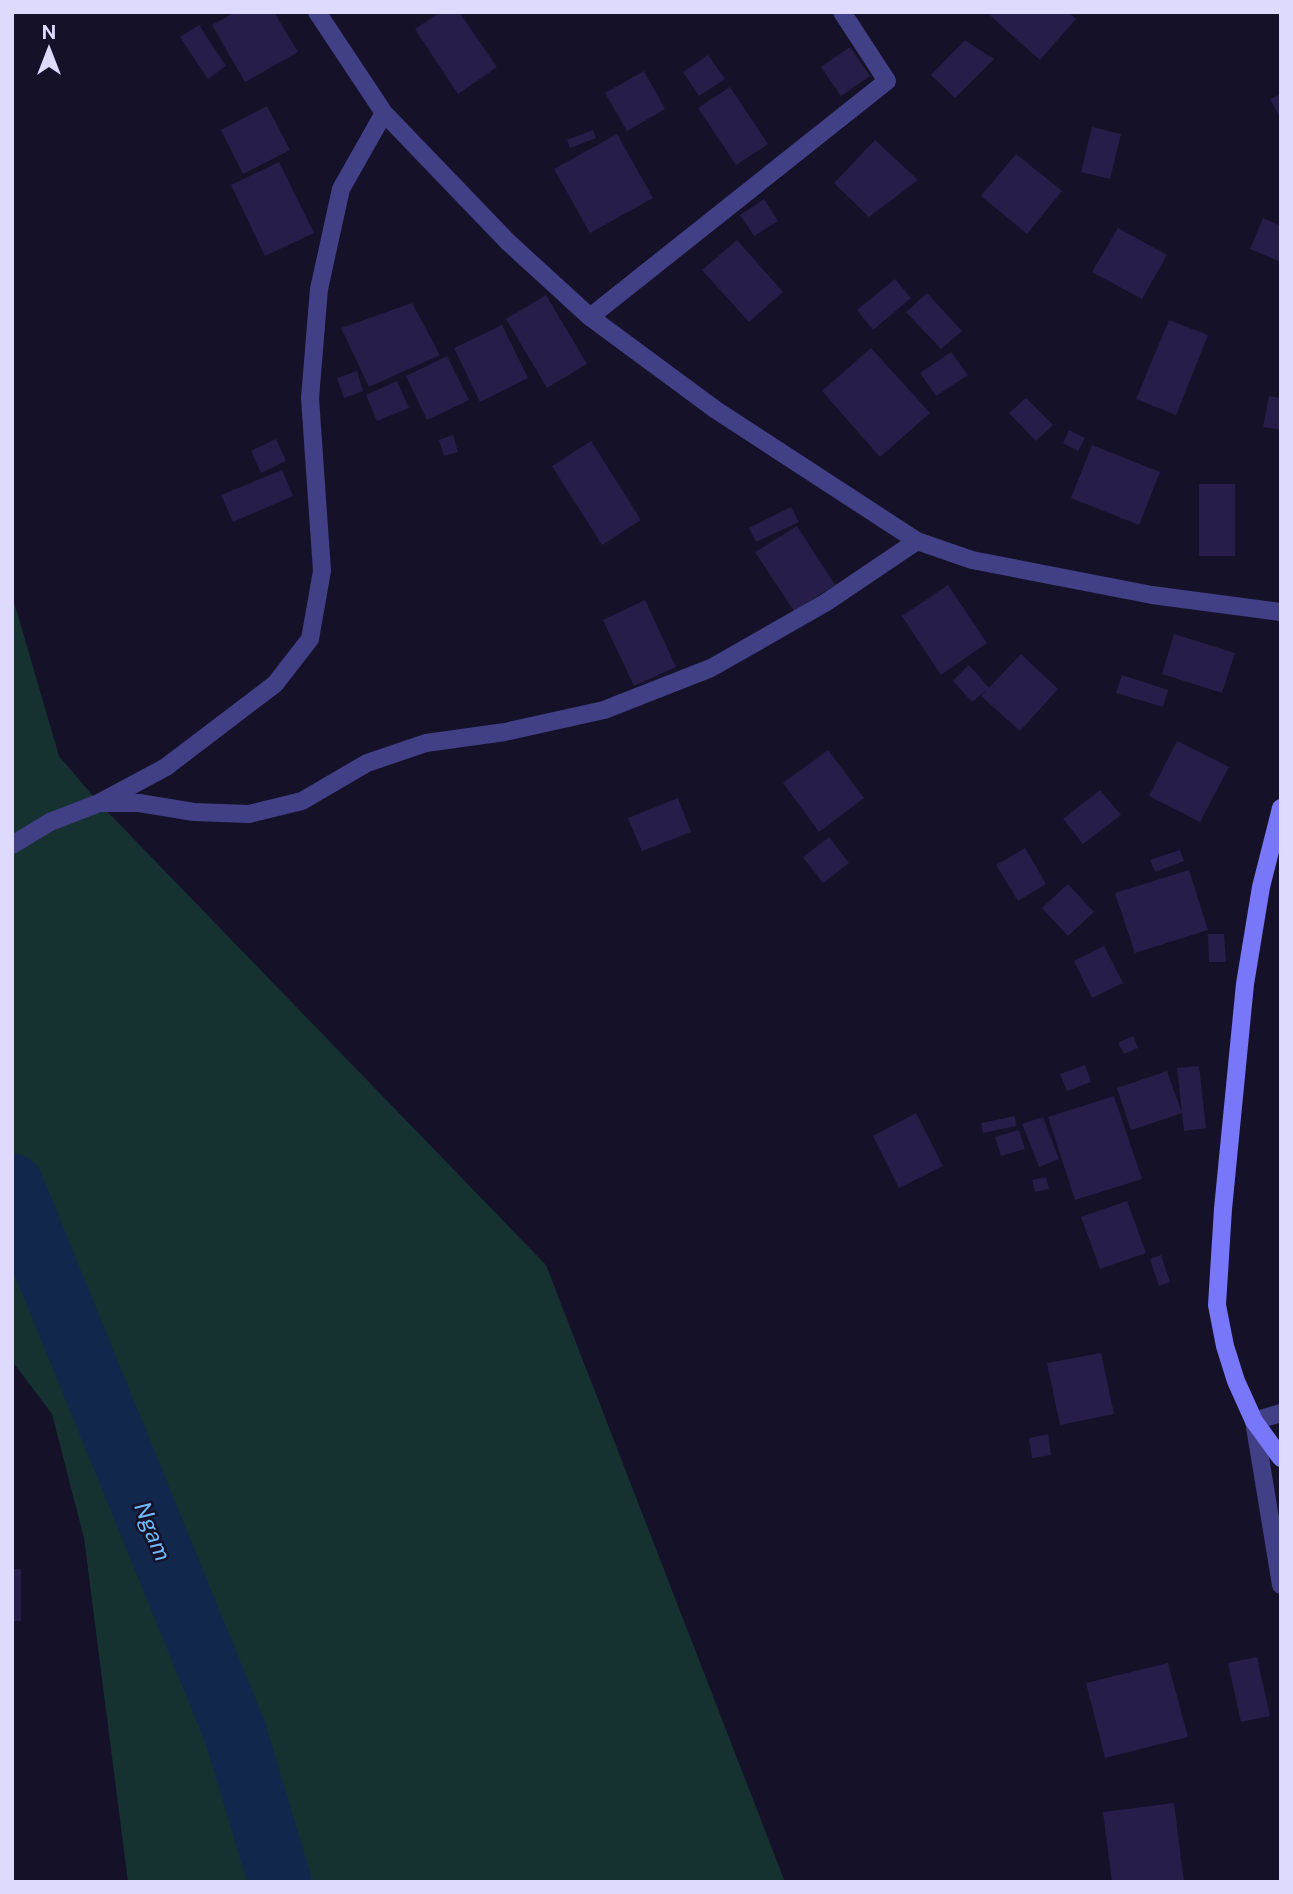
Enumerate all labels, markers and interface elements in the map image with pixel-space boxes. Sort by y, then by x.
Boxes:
north arrow [14,14,84,84]
text: N [42,21,56,43]
water label: Ngam [129,1498,177,1564]

